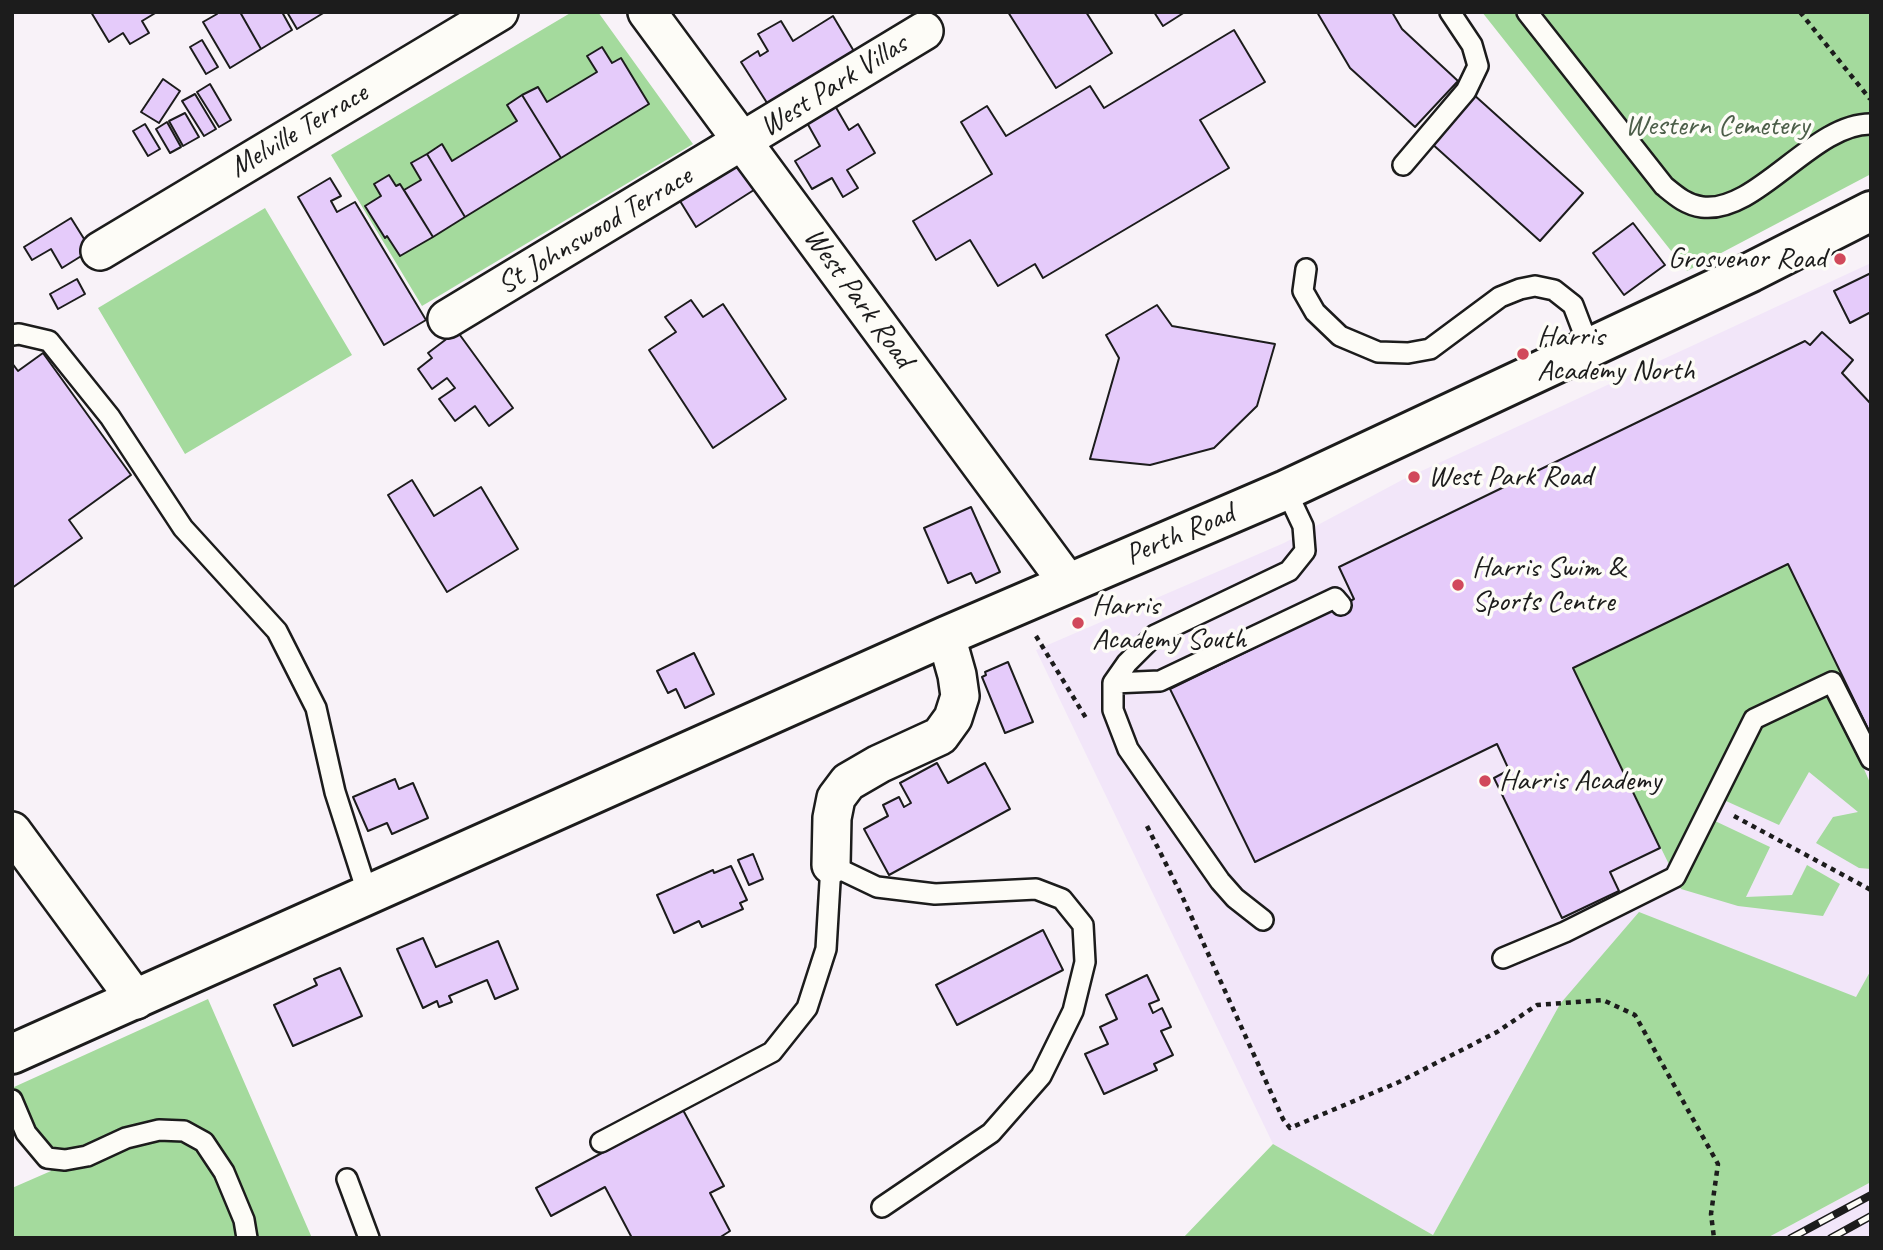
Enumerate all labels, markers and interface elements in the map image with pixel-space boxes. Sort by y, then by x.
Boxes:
street label: West Park Villas [754,27,914,145]
street label: Melville Terrace [223,76,375,186]
park label: Western Cemetery [1625,108,1809,144]
street label: St Johnswood Terrace [491,159,699,303]
street label: West Park Road [795,221,921,375]
place label: Grosvenor Road [1668,241,1826,277]
marker: Grosvenor Road [1832,251,1848,267]
place label: Harris Academy North [1537,319,1695,390]
marker: Harris Academy North [1515,346,1531,362]
place label: West Park Road [1428,459,1592,495]
marker: West Park Road [1406,469,1422,485]
street label: Perth Road [1120,496,1240,574]
place label: Harris Swim & Sports Centre [1472,550,1624,620]
marker: Harris Swim & Sports Centre [1450,577,1466,593]
place label: Harris Academy South [1092,588,1246,658]
marker: Harris Academy South [1070,615,1086,631]
place label: Harris Academy [1499,763,1661,799]
marker: Harris Academy [1477,773,1493,789]

